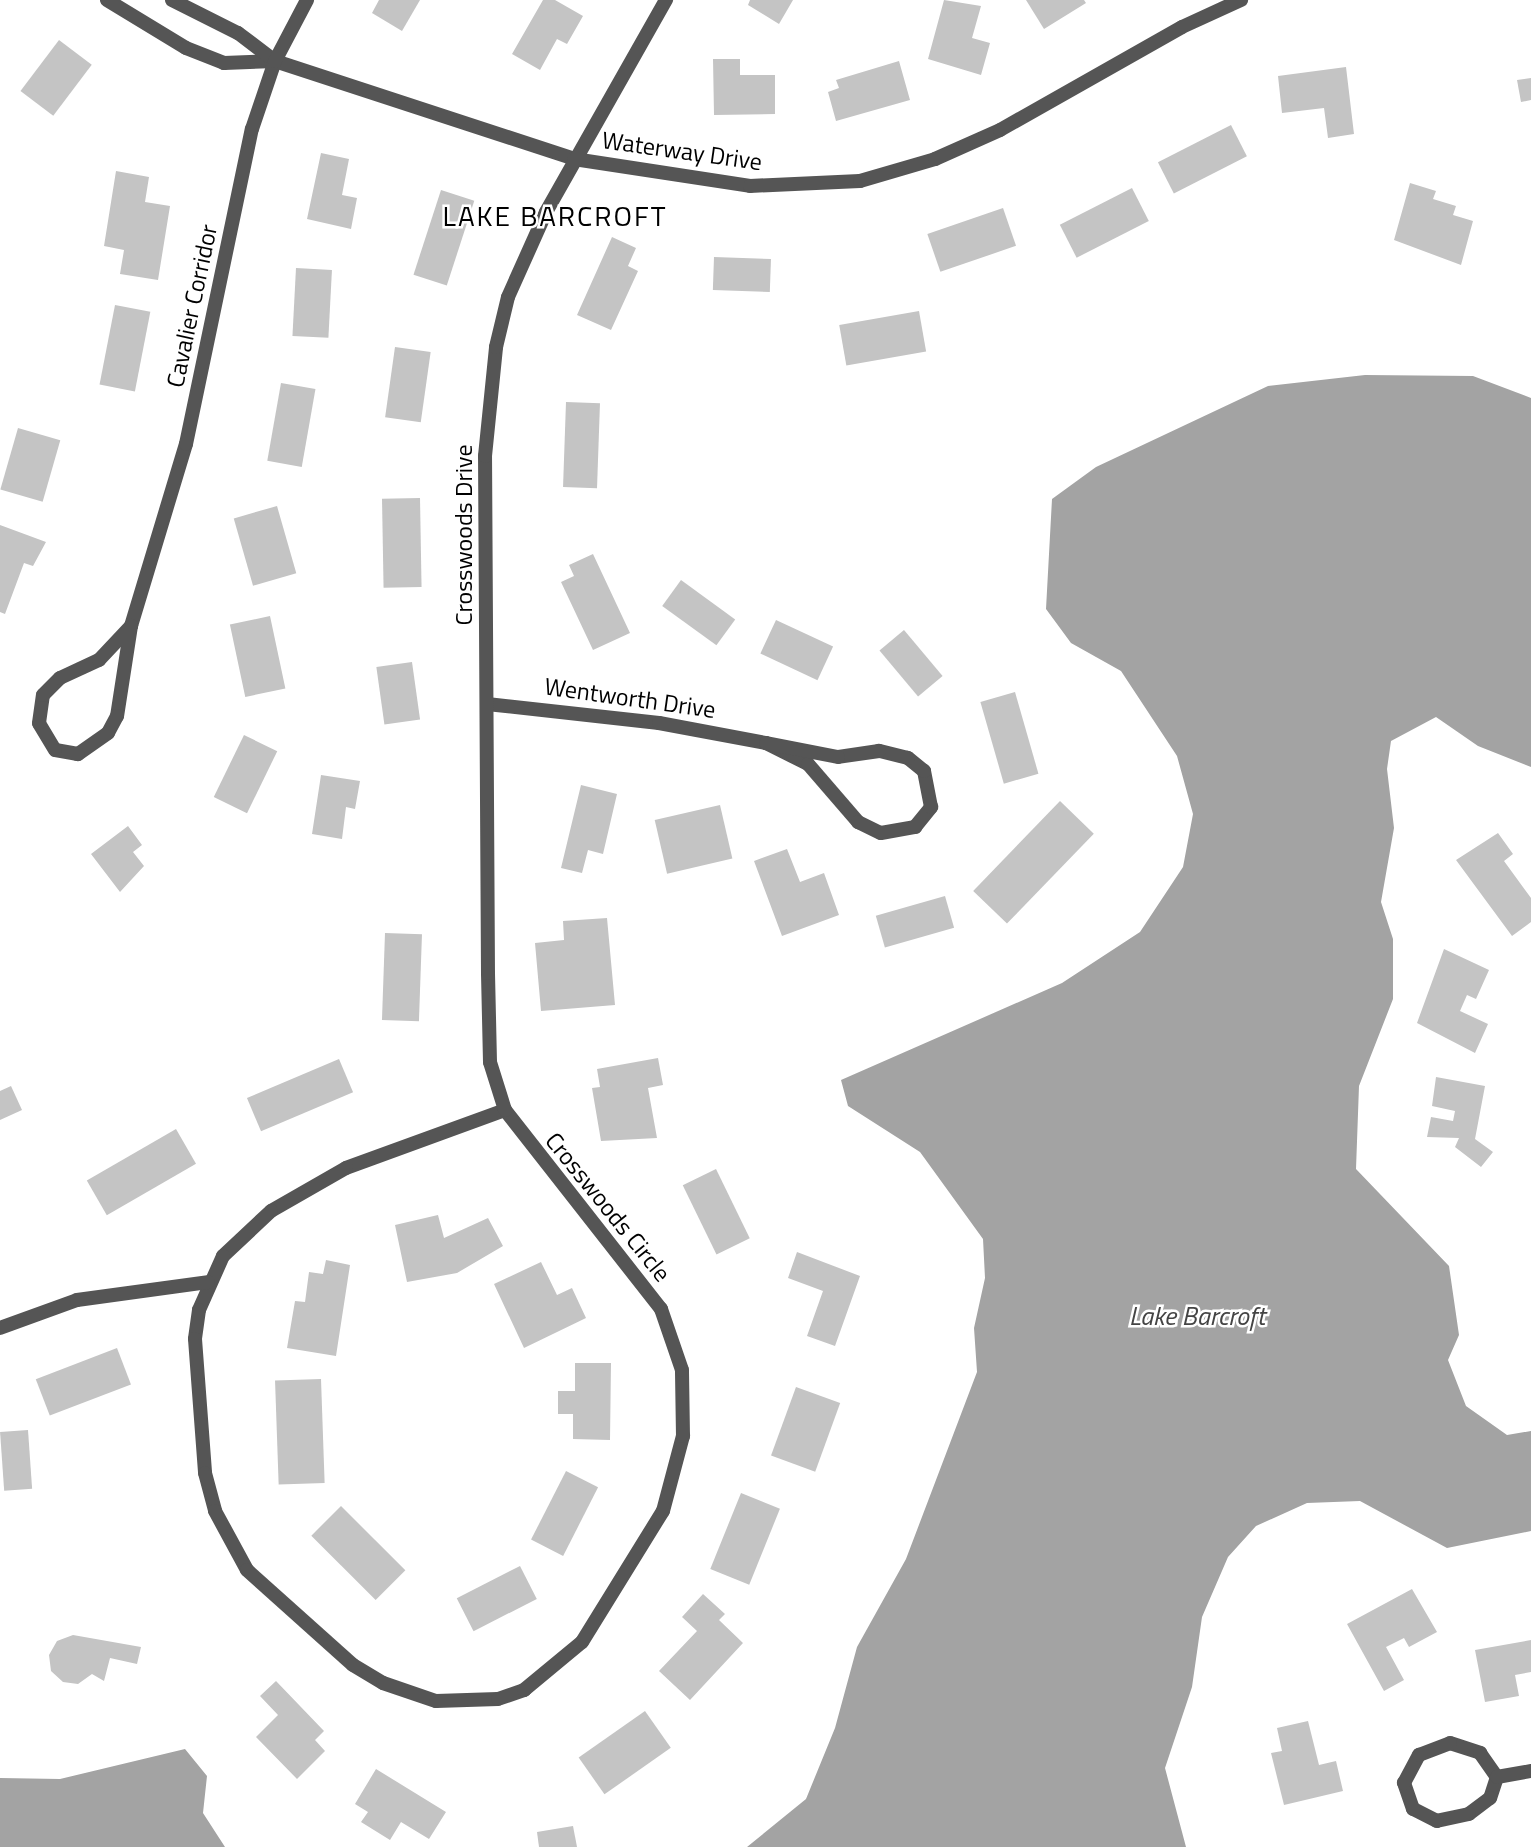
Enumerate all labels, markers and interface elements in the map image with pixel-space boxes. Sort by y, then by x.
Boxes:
street label: Waterway Drive [600,126,764,176]
district label: LAKE BARCROFT [444,199,666,233]
street label: Cavalier Corridor [161,222,223,390]
street label: Crosswoods Drive [450,444,478,626]
street label: Wentworth Drive [543,672,717,724]
street label: Crosswoods Circle [539,1127,677,1287]
water label: Lake Barcroft [1129,1300,1265,1332]

